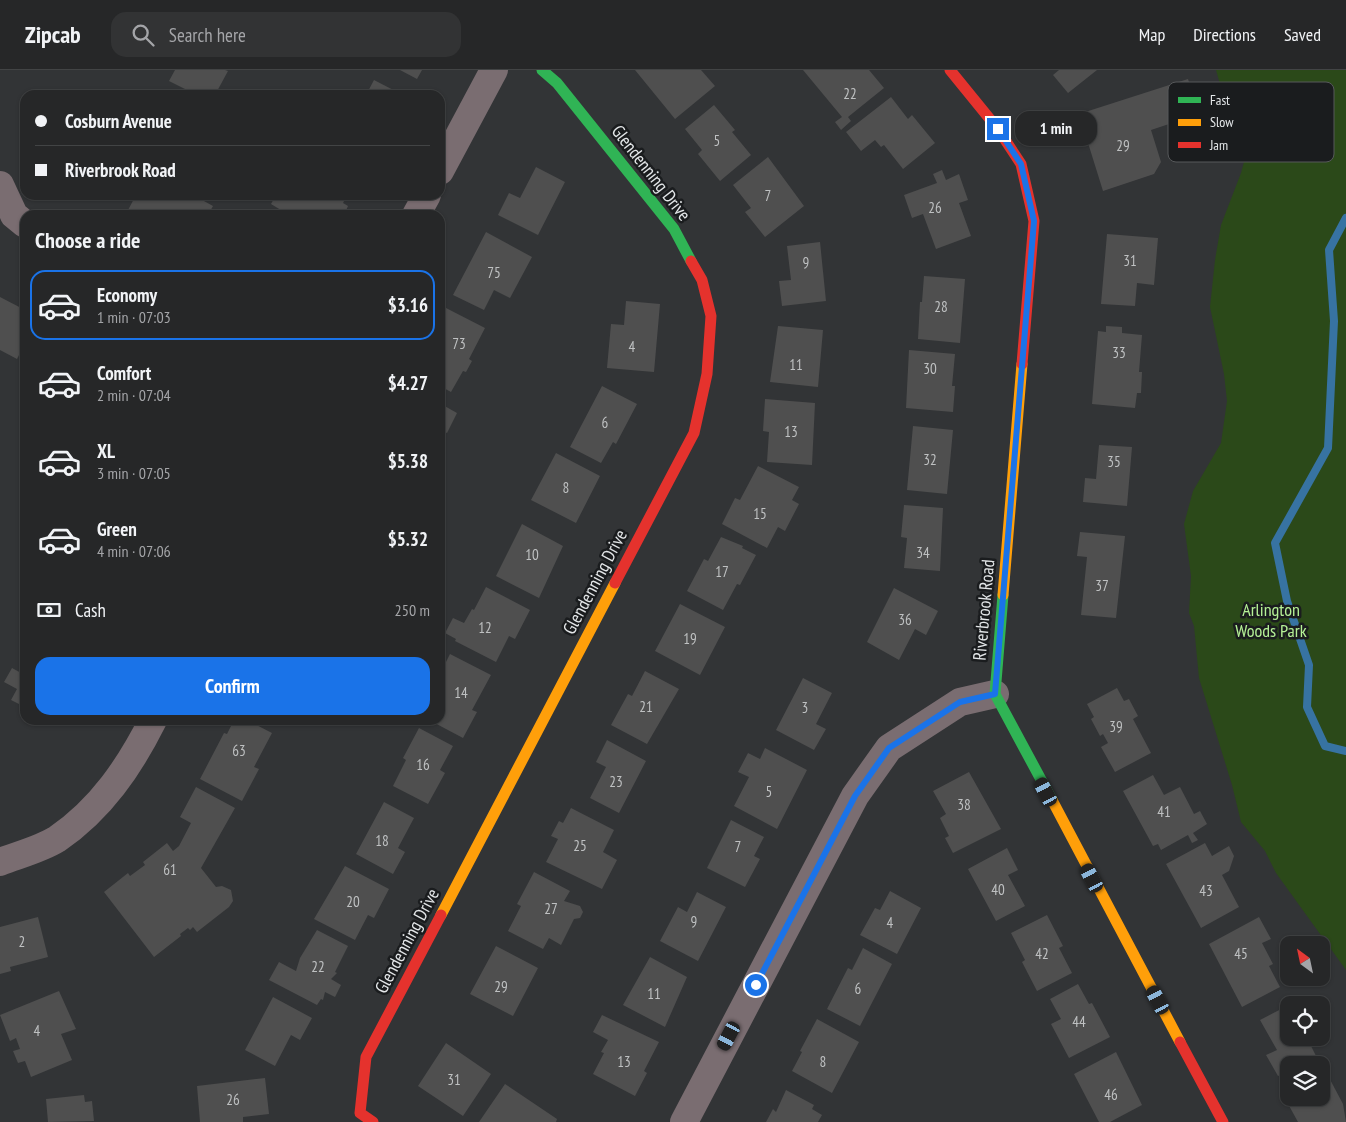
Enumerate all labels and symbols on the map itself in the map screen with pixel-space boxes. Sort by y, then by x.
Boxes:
legend [1168,82,1334,162]
house number: 22 [843,84,857,103]
text: Fast [1210,91,1230,109]
callout: 1 min [1016,112,1098,146]
text: Slow [1210,113,1234,131]
route end [987,118,1009,140]
street label: Glendenning Drive [607,120,696,225]
house number: 5 [714,131,720,150]
house number: 29 [1116,136,1130,155]
text: Jam [1209,136,1228,154]
house number: 7 [765,186,771,205]
house number: 26 [928,198,942,217]
house number: 31 [1123,251,1137,270]
house number: 9 [803,253,809,272]
house number: 75 [487,263,501,282]
house number: 28 [934,297,948,316]
house number: 73 [452,334,466,353]
house number: 4 [629,337,636,356]
house number: 33 [1112,343,1126,362]
house number: 11 [789,355,803,374]
house number: 30 [923,359,937,378]
house number: 6 [602,413,609,432]
house number: 13 [784,422,798,441]
house number: 32 [923,450,937,469]
house number: 35 [1107,452,1121,471]
house number: 8 [563,478,569,497]
house number: 15 [753,504,767,523]
street label: Glendenning Drive [557,525,632,638]
house number: 34 [916,543,930,562]
house number: 10 [525,545,539,564]
street label: Riverbrook Road [968,559,999,661]
house number: 17 [715,562,729,581]
house number: 37 [1095,576,1109,595]
park label: Arlington Woods Park [1235,598,1307,642]
house number: 36 [898,610,912,629]
house number: 12 [478,618,492,637]
house number: 19 [683,629,697,648]
house number: 14 [454,683,468,702]
house number: 21 [639,697,653,716]
house number: 3 [802,698,808,717]
house number: 39 [1109,717,1123,736]
house number: 63 [232,741,246,760]
house number: 16 [416,755,430,774]
house number: 23 [609,772,623,791]
car [1032,775,1059,809]
house number: 5 [766,782,772,801]
house number: 38 [957,795,971,814]
house number: 41 [1157,802,1171,821]
house number: 18 [375,831,389,850]
house number: 25 [573,836,587,855]
house number: 7 [735,837,741,856]
house number: 61 [163,860,177,879]
car [1078,861,1105,895]
house number: 40 [991,880,1005,899]
house number: 43 [1199,881,1213,900]
street label: Glendenning Drive [369,884,444,997]
house number: 20 [346,892,360,911]
house number: 27 [544,899,558,918]
house number: 9 [691,912,697,931]
house number: 4 [887,913,894,932]
house number: 2 [19,932,25,951]
north arrow [1280,936,1330,986]
house number: 42 [1035,944,1049,963]
house number: 45 [1234,944,1248,963]
house number: 22 [311,957,325,976]
route start [745,974,767,996]
house number: 29 [494,977,508,996]
house number: 6 [855,979,862,998]
car [1144,983,1171,1017]
house number: 11 [647,984,661,1003]
house number: 44 [1072,1012,1086,1031]
car [715,1019,742,1053]
house number: 4 [34,1021,41,1040]
house number: 13 [617,1052,631,1071]
house number: 8 [820,1052,826,1071]
house number: 31 [447,1070,461,1089]
house number: 46 [1104,1085,1118,1104]
house number: 26 [226,1090,240,1109]

